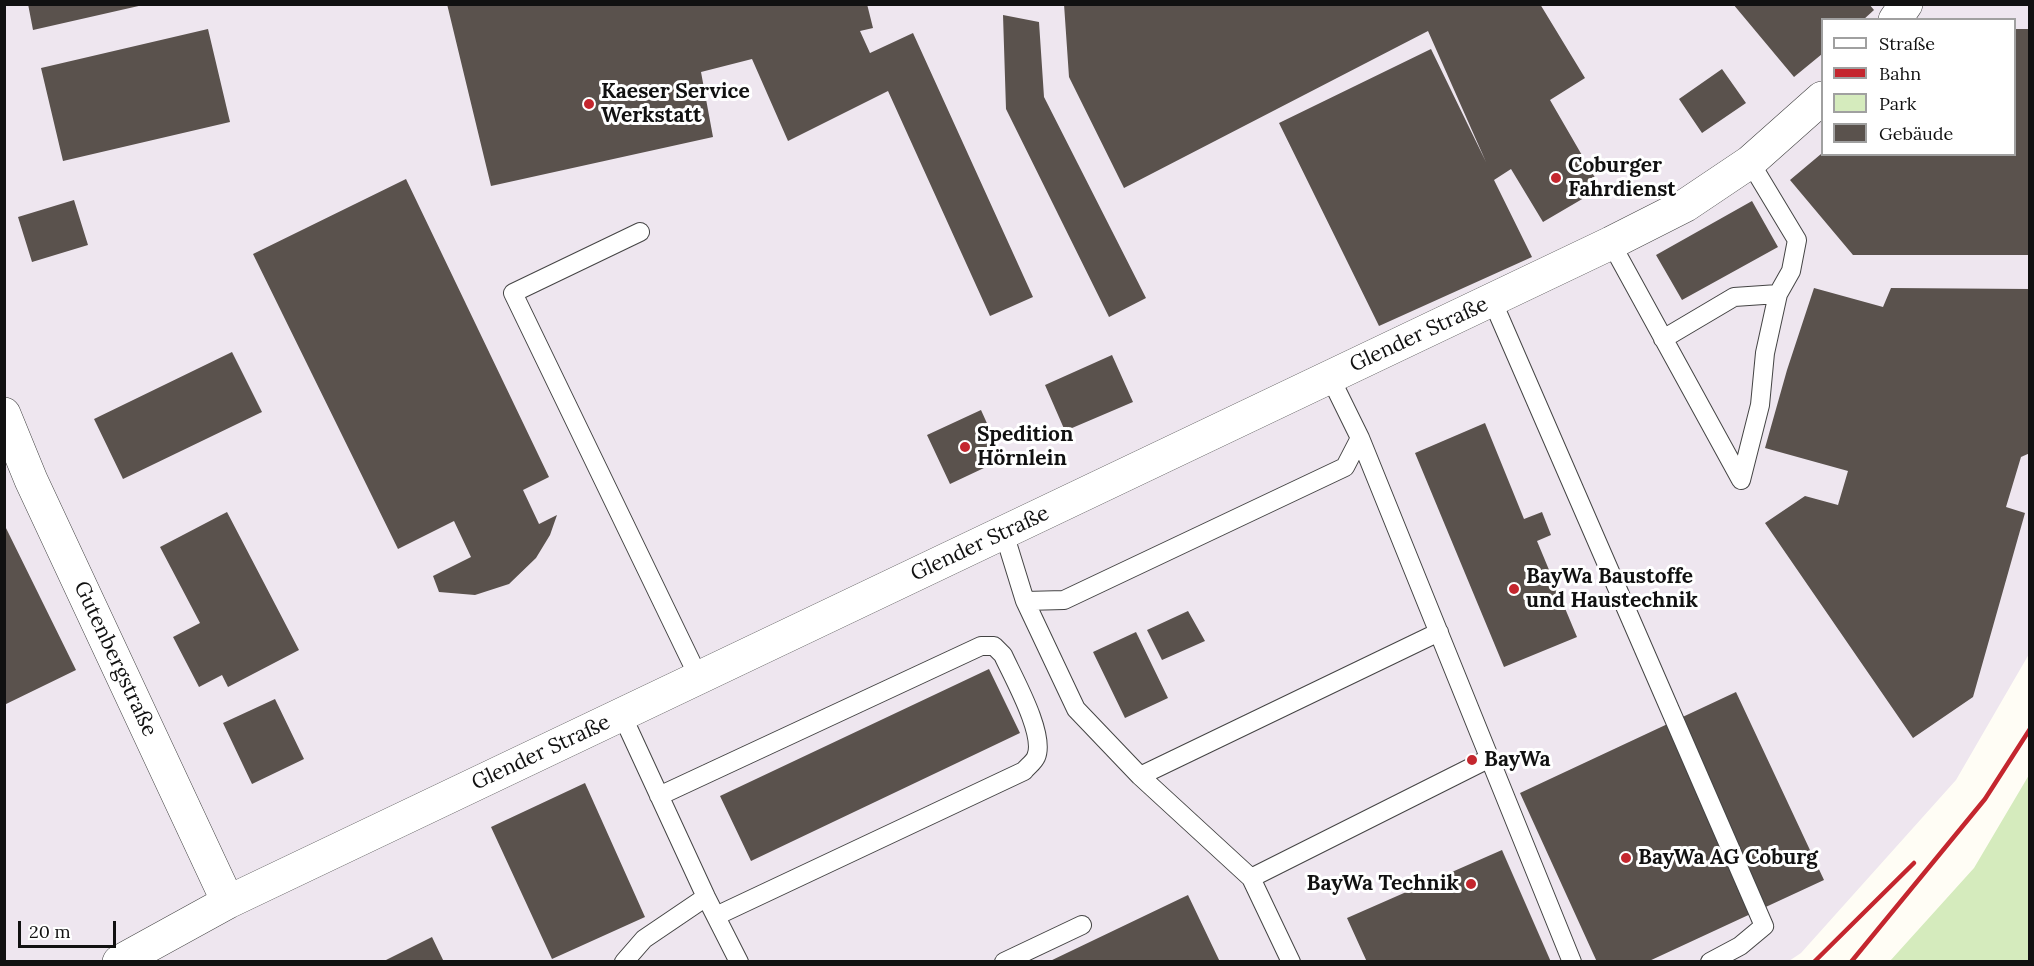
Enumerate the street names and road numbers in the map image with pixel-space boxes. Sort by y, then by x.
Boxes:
street label: Glender Straße [1346,292,1492,378]
street label: Glender Straße [907,501,1053,587]
street label: Gutenbergstraße [68,577,162,741]
street label: Glender Straße [468,710,614,796]

